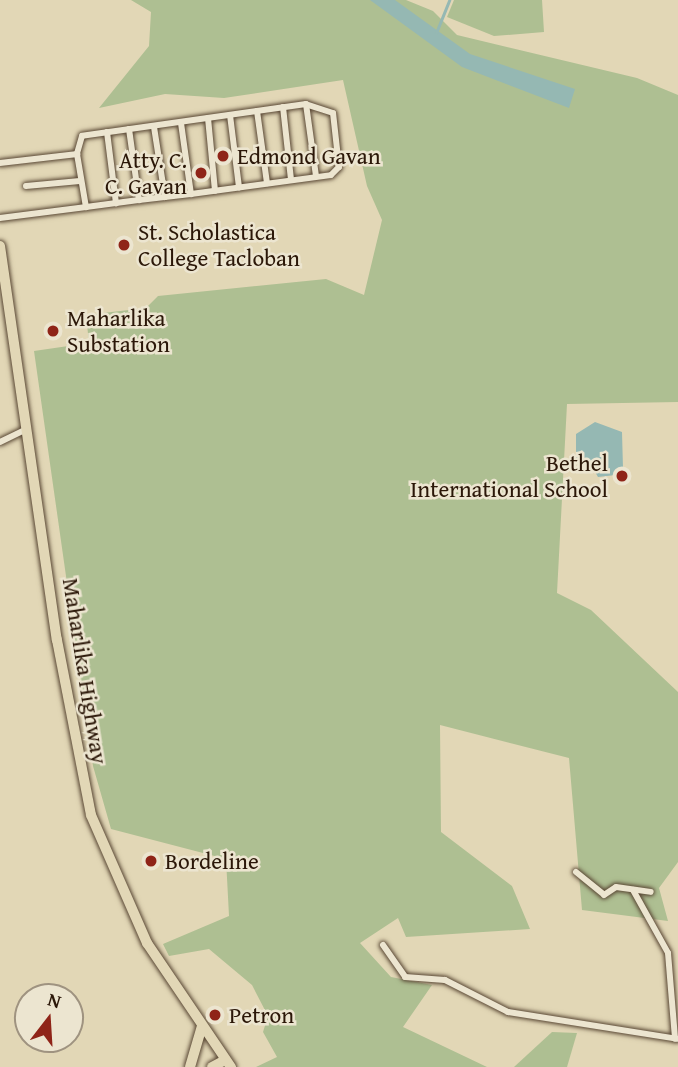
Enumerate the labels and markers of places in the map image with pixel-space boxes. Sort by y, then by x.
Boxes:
place label: Edmond Gavan [237,142,381,170]
place label: Atty. C. C. Gavan [105,146,187,200]
marker: Edmond Gavan [215,148,231,164]
marker: Atty. C. C. Gavan [193,165,209,181]
place label: St. Scholastica College Tacloban [138,218,300,272]
marker: St. Scholastica College Tacloban [116,237,132,253]
place label: Maharlika Substation [67,304,170,358]
marker: Maharlika Substation [45,323,61,339]
place label: Bethel International School [410,449,608,503]
marker: Bethel International School [614,468,630,484]
place label: Bordeline [165,847,259,875]
marker: Bordeline [143,853,159,869]
place label: Petron [229,1001,294,1029]
marker: Petron [207,1007,223,1023]

